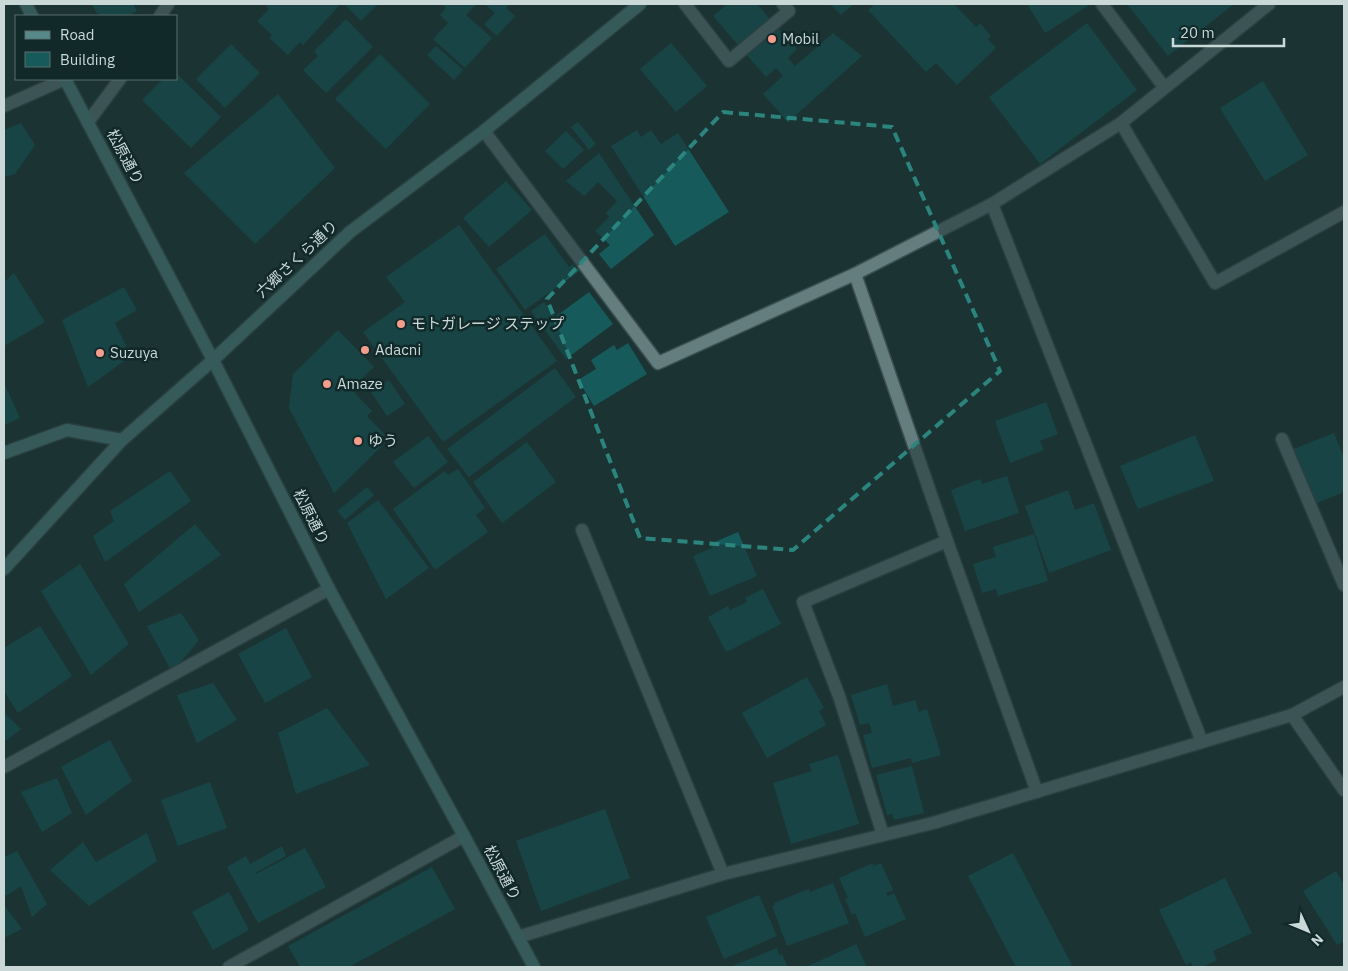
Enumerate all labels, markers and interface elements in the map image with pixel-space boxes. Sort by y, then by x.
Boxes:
legend [15,15,178,80]
scale bar [1173,15,1284,47]
text: 20 m [1180,23,1215,42]
text: Road [60,25,95,44]
place label: Mobil [782,29,819,48]
marker: Mobil [766,33,778,45]
text: Building [60,50,115,69]
street label: 松原通り [103,126,148,188]
street label: 六郷さくら通り [252,216,342,301]
place label: モトガレージ ステップ [411,314,564,333]
marker: モトガレージ ステップ [395,318,407,330]
place label: Adacni [375,340,421,359]
place label: Suzuya [110,343,158,362]
marker: Adacni [359,344,371,356]
marker: Suzuya [94,347,106,359]
place label: Amaze [337,374,383,393]
marker: Amaze [321,378,333,390]
place label: ゆう [368,431,398,450]
marker: ゆう [352,435,364,447]
street label: 松原通り [289,486,334,548]
street label: 松原通り [480,842,525,904]
north arrow [1283,906,1333,956]
text: N [1307,930,1327,950]

